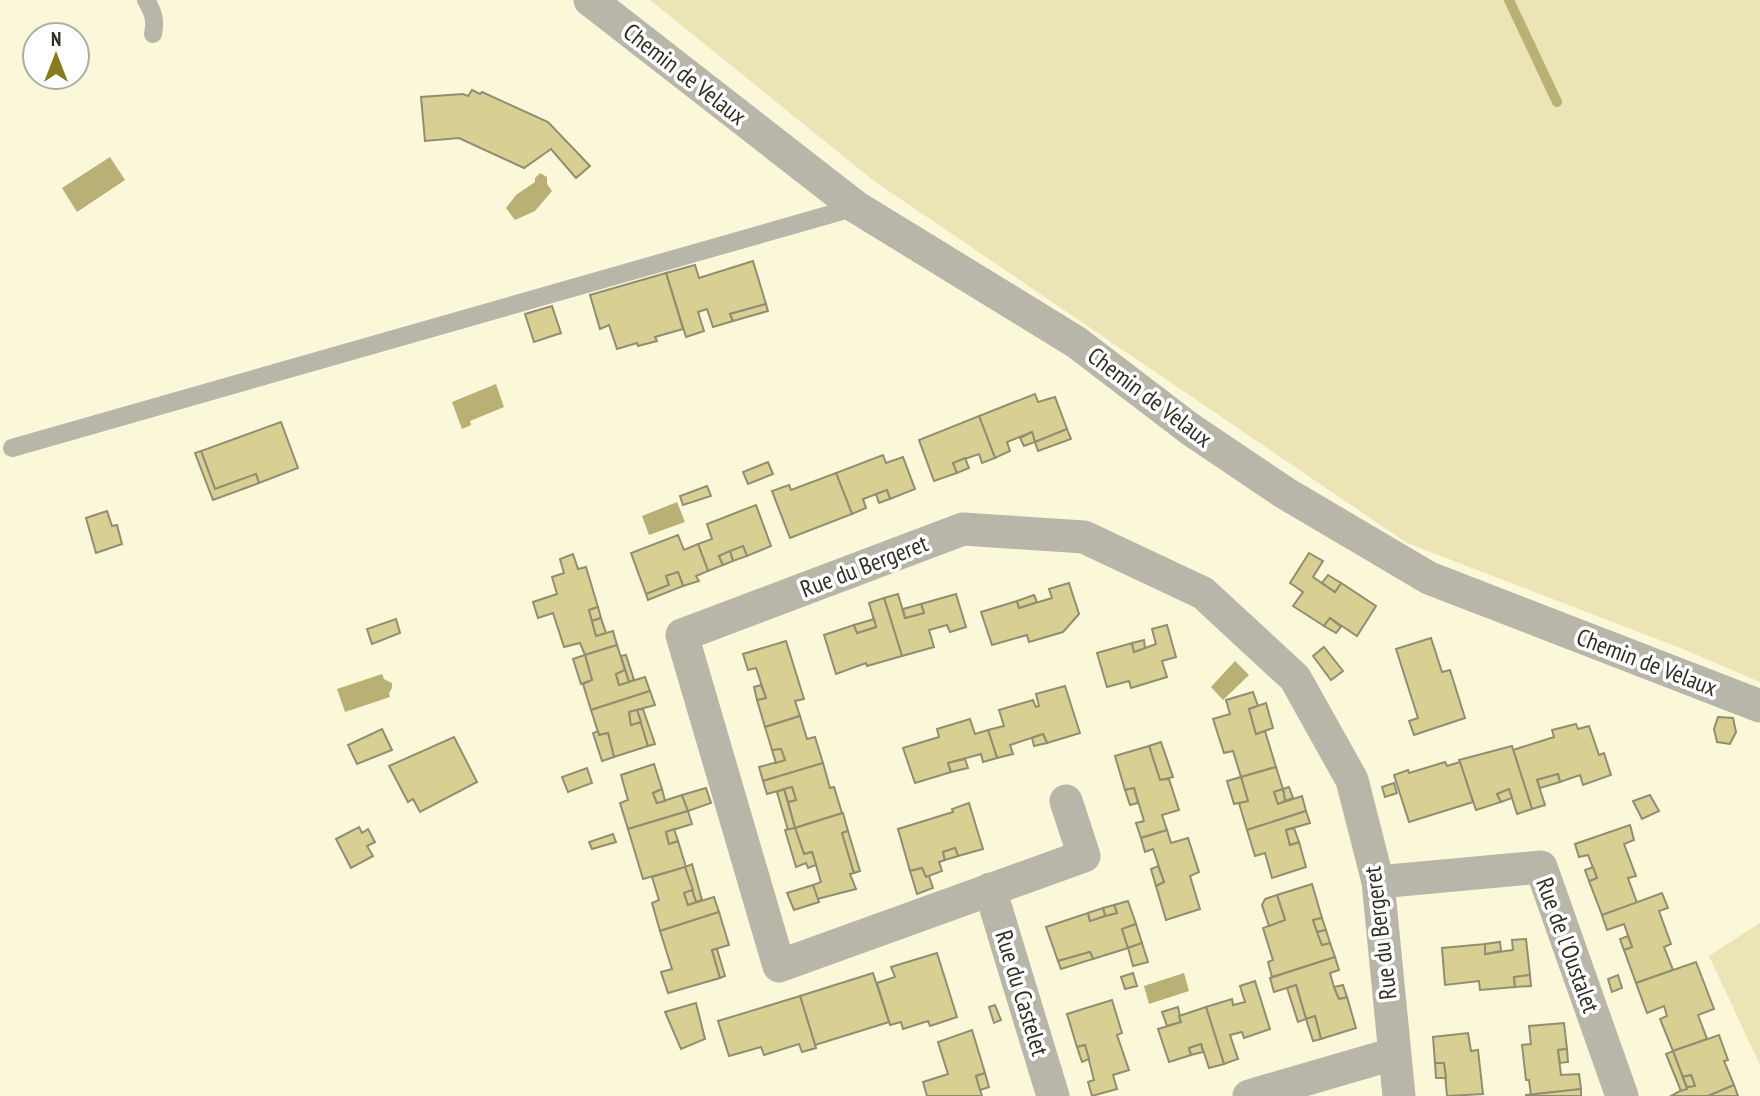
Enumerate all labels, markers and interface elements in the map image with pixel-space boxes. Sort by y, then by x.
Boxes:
street label: Chemin de Velaux [617,16,753,132]
north arrow [21,21,91,91]
text: N [51,27,61,51]
street label: Chemin de Velaux [1082,340,1219,454]
street label: Rue du Bergeret [796,527,932,604]
street label: Chemin de Velaux [1572,621,1722,703]
street label: Rue du Bergeret [1356,864,1404,1001]
street label: Rue de l'Oustalet [1529,873,1607,1017]
street label: Rue du Castelet [988,926,1056,1060]

